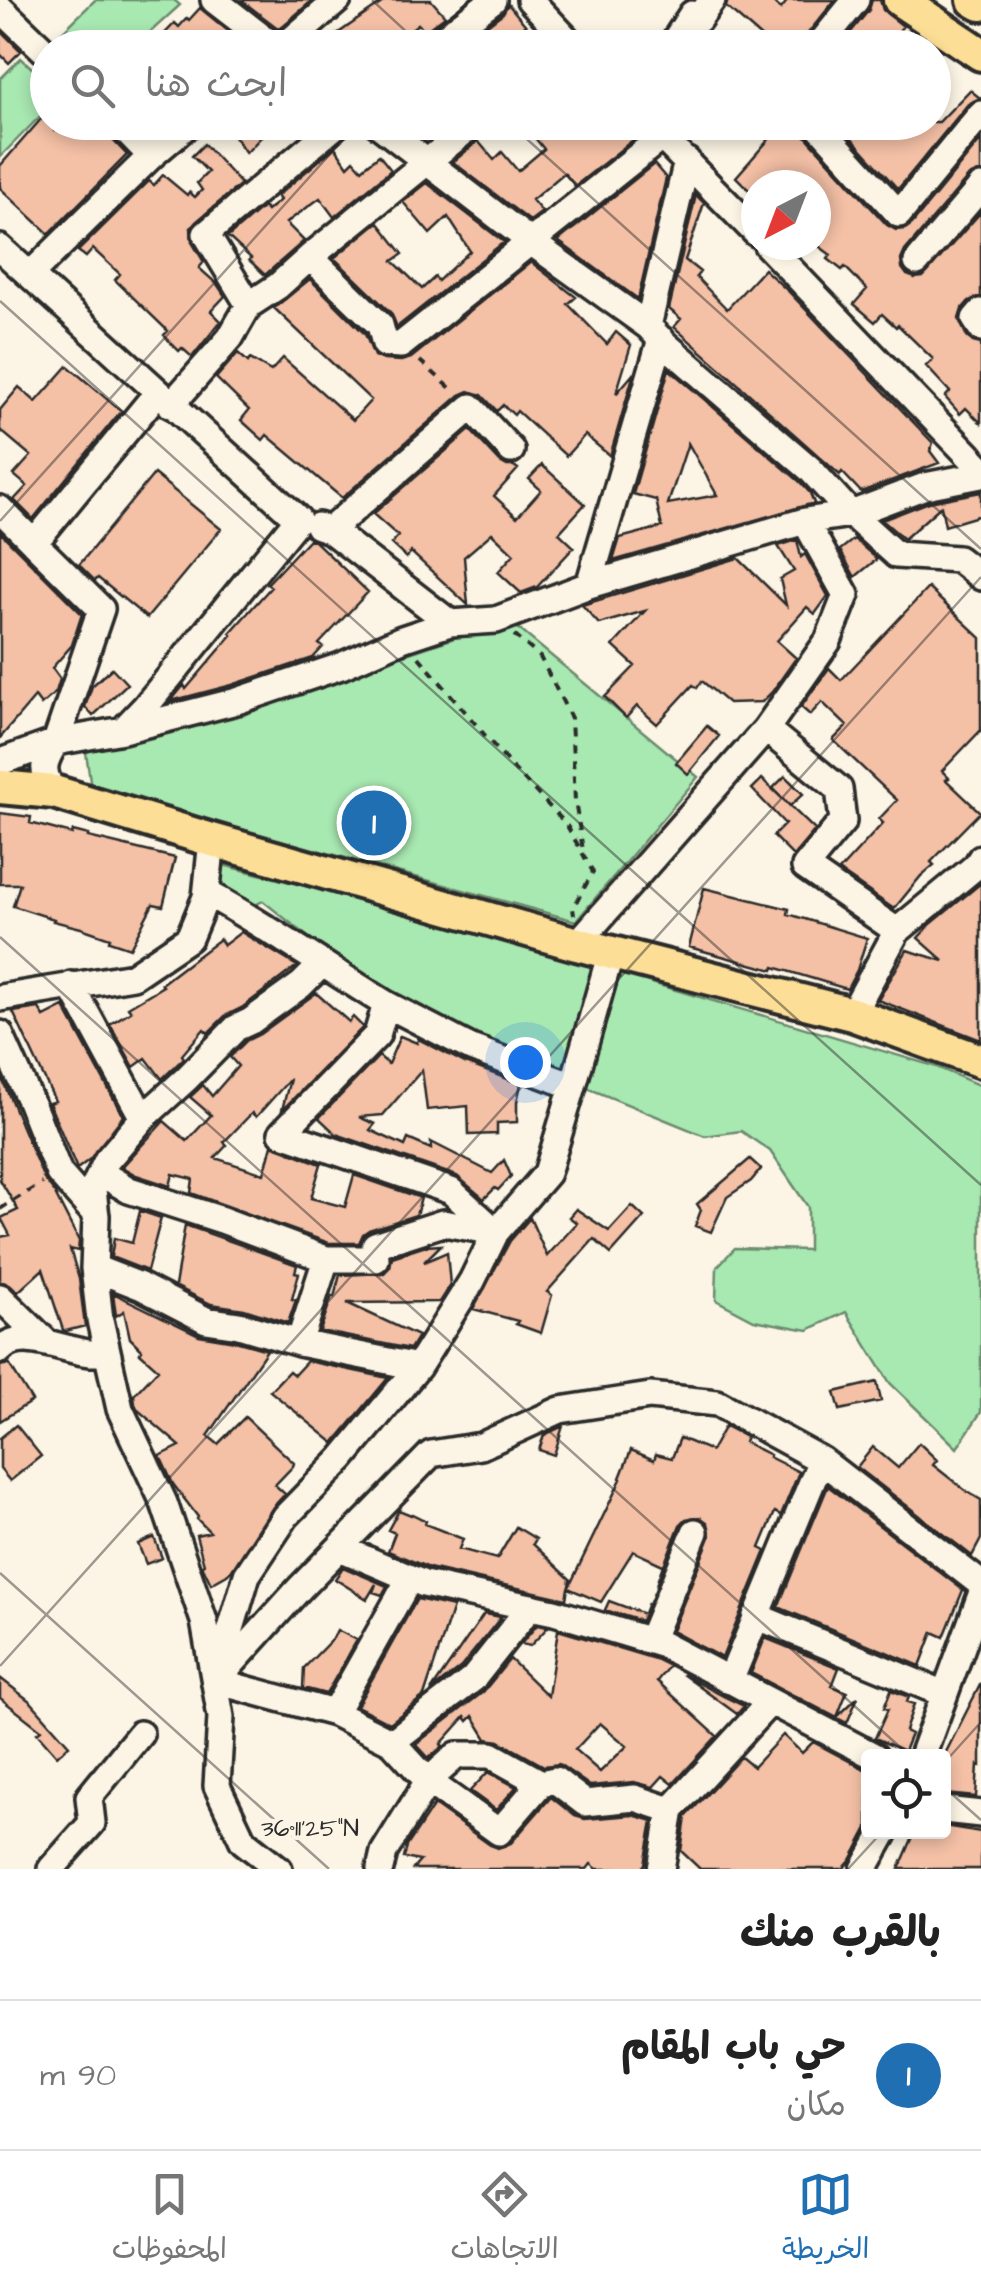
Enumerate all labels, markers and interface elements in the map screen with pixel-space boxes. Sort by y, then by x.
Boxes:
search box [30,30,951,140]
icon: search [65,58,120,113]
text: ابحث هنا [145,59,287,111]
north arrow [741,170,831,260]
pin: 1 [342,786,406,860]
your location [500,1037,551,1088]
map controls [861,1749,951,1839]
button: locate [861,1749,951,1839]
text: 36°11'25"N [261,1811,359,1846]
text: بالقرب منك [740,1905,941,1963]
text: حي باب المقام [621,2022,846,2074]
text: 90 m [40,2053,116,2098]
text: 1 [906,2053,911,2098]
text: مكان [787,2083,846,2128]
tab: المحفوظات [112,2167,227,2273]
tab: الاتجاهات [450,2167,559,2273]
tab: الخريطة [782,2167,869,2273]

